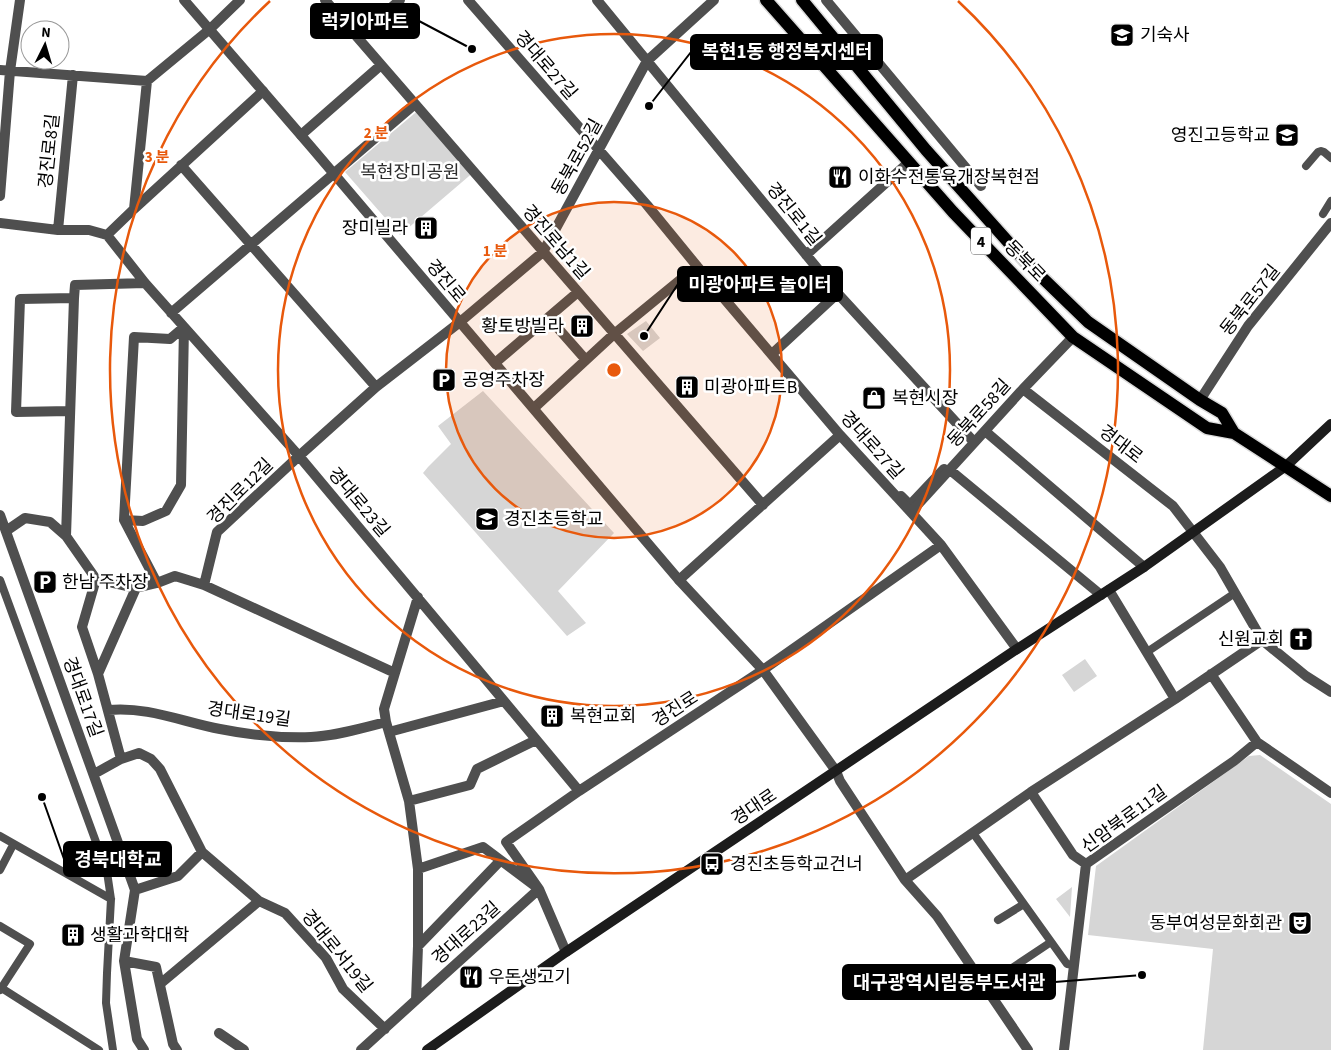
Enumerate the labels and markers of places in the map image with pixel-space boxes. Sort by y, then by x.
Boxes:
callout: 럭키아파트 [311,4,419,38]
school or university icon: 기숙사 [1109,22,1135,48]
place label: 기숙사 [1140,23,1190,48]
callout: 복현1동 행정복지센터 [691,35,882,69]
school or university icon: 영진고등학교 [1274,122,1300,148]
place label: 영진고등학교 [1171,123,1270,148]
restaurant icon: 이화수전통육개장복현점 [827,164,853,190]
place label: 이화수전통육개장복현점 [858,165,1040,190]
building icon: 장미빌라 [413,215,439,241]
place label: 장미빌라 [342,216,408,241]
callout: 미광아파트 놀이터 [678,267,842,301]
building icon: 황토방빌라 [569,313,595,339]
place label: 황토방빌라 [481,314,564,339]
centre of rings [605,361,623,379]
parking icon: 공영주차장 [431,367,457,393]
place label: 공영주차장 [462,368,545,393]
building icon: 미광아파트B [674,374,700,400]
place label: 미광아파트B [704,375,797,400]
shop icon: 복현시장 [861,385,887,411]
place label: 복현시장 [892,386,958,411]
school or university icon: 경진초등학교 [474,506,500,532]
place label: 경진초등학교 [504,507,603,532]
parking icon: 한남 주차장 [32,569,58,595]
place label: 한남 주차장 [62,570,148,595]
church icon: 신원교회 [1288,626,1314,652]
place label: 신원교회 [1218,627,1284,652]
building icon: 복현교회 [539,703,565,729]
place label: 복현교회 [570,704,636,729]
callout: 경북대학교 [64,842,171,876]
bus stop icon: 경진초등학교건너 [699,851,725,877]
place label: 경진초등학교건너 [730,852,862,877]
theatre icon: 동부여성문화회관 [1287,910,1313,936]
place label: 동부여성문화회관 [1150,911,1282,936]
building icon: 생활과학대학 [60,922,86,948]
place label: 생활과학대학 [90,923,189,948]
restaurant icon: 우돈생고기 [458,964,484,990]
place label: 우돈생고기 [488,965,571,990]
callout: 대구광역시립동부도서관 [843,965,1055,999]

